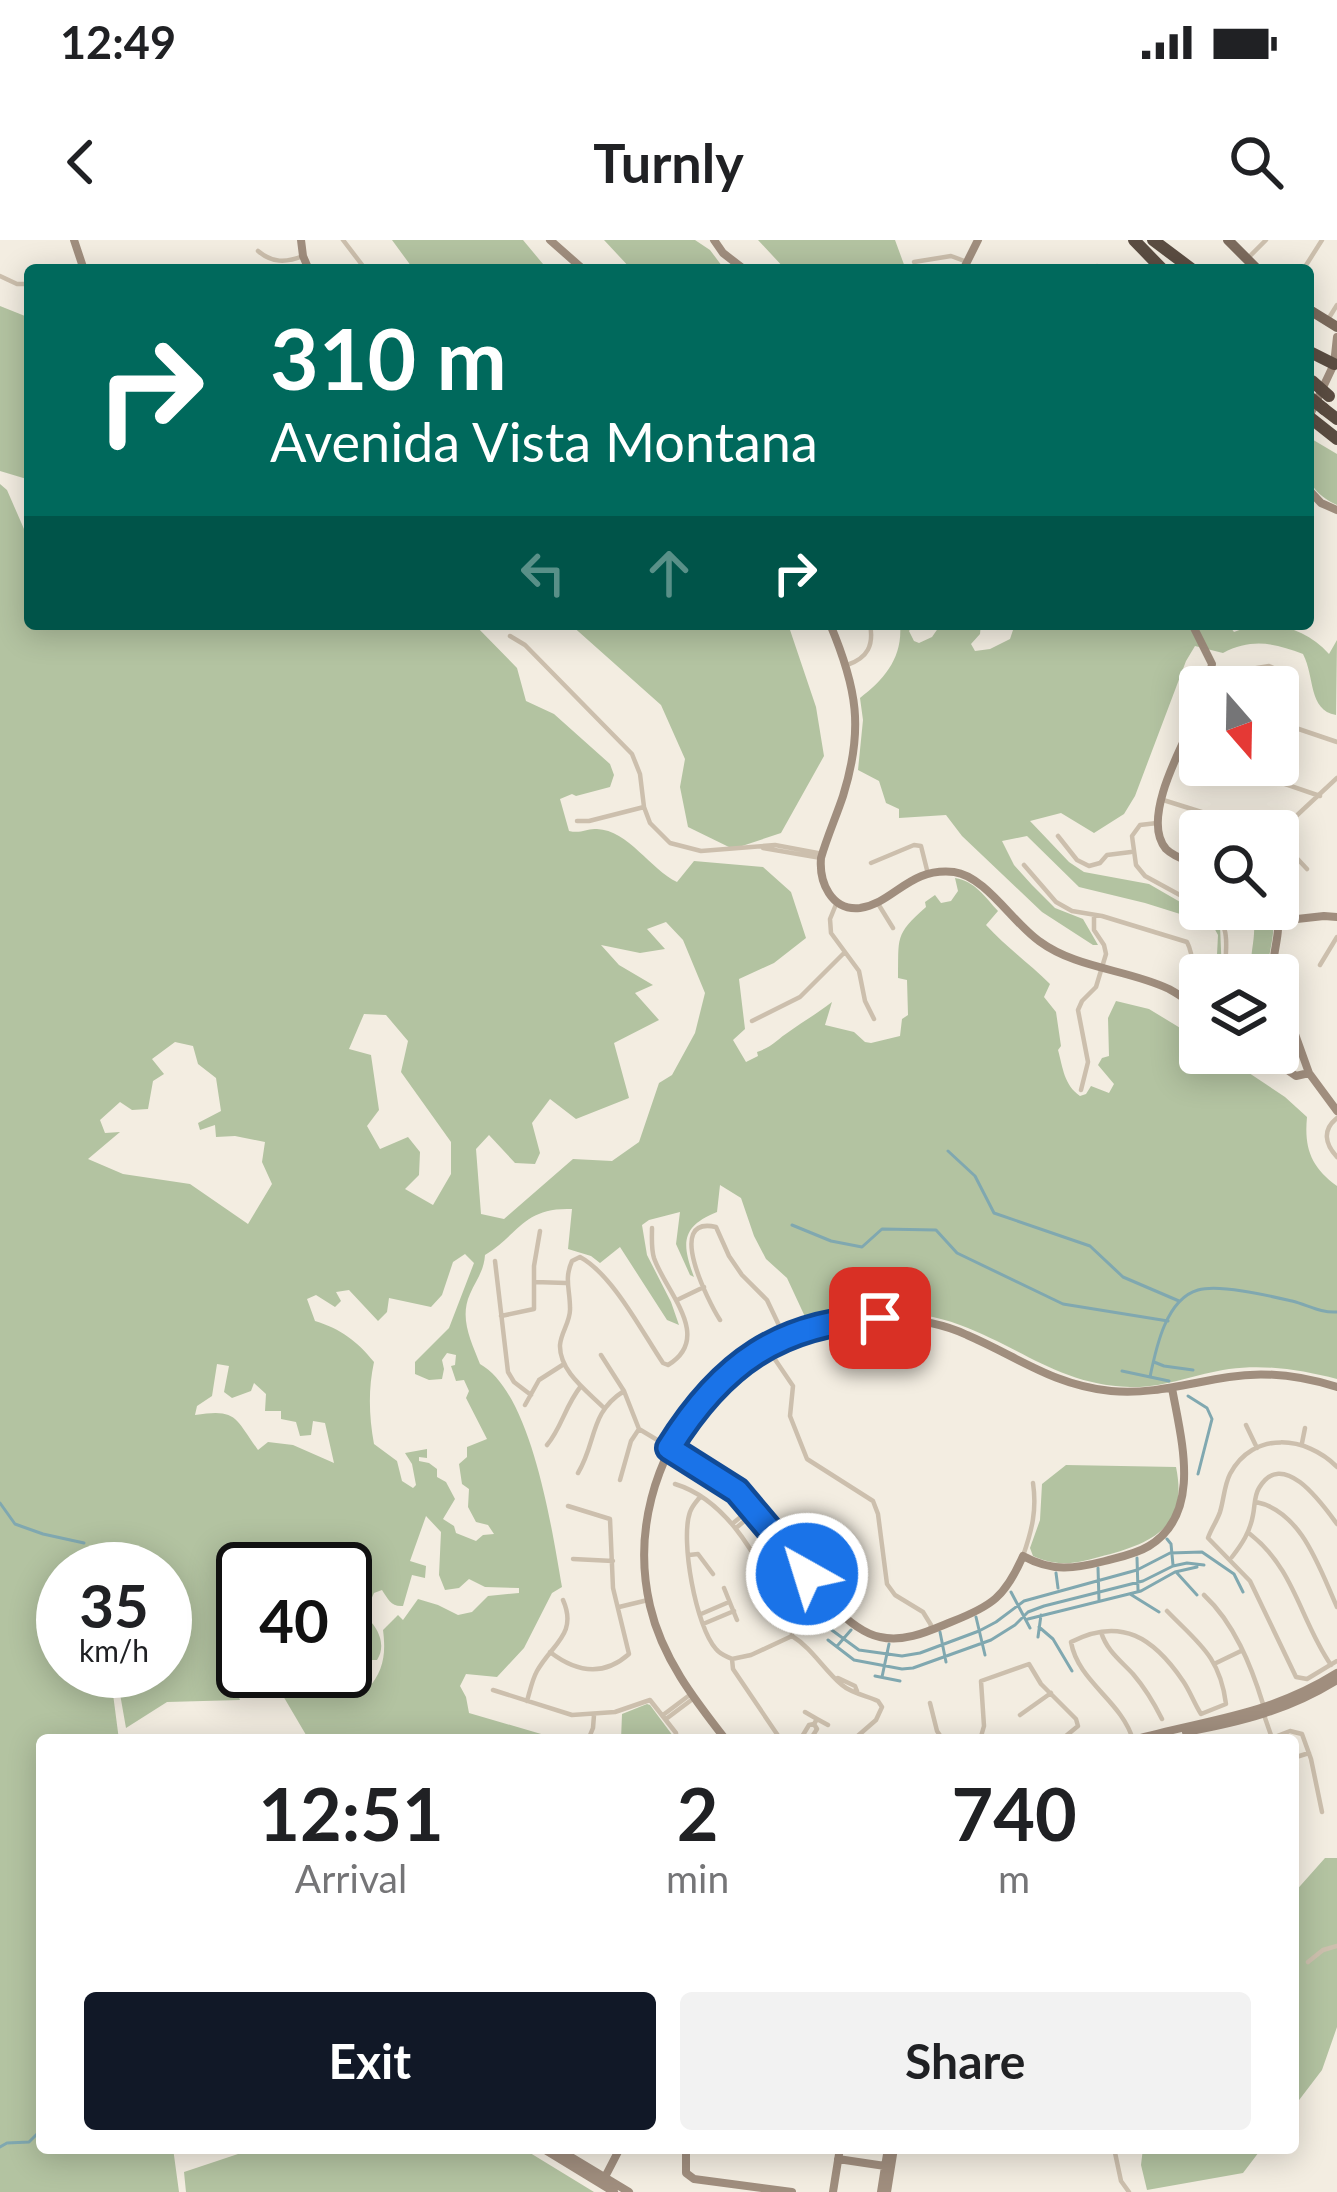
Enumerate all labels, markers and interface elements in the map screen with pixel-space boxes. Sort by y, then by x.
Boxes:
text: 12:49 [60,15,176,69]
icon: back [48,129,114,195]
icon: search [1223,129,1289,195]
text: Turnly [593,130,744,195]
text: 310 m [270,307,507,408]
icon: right [72,312,228,468]
text: Avenida Vista Montana [270,409,818,474]
icon: left [510,540,576,606]
icon: ahead [636,540,702,606]
icon: right [762,540,828,606]
north arrow [1179,666,1299,786]
map controls [1179,666,1299,1074]
button: search [1179,810,1299,930]
button: layers [1179,954,1299,1074]
pin [829,1267,931,1369]
icon: arrive [847,1285,913,1351]
position arrow [744,1511,870,1637]
speed limit sign: 40 [216,1542,372,1698]
text: 35 [79,1569,149,1641]
text: km/h [79,1632,149,1668]
text: 12:51 [258,1770,444,1856]
text: 2 [677,1770,719,1856]
text: 740 [951,1770,1077,1856]
text: Arrival [295,1855,407,1901]
text: min [666,1855,729,1901]
text: m [998,1855,1030,1901]
button: Exit [84,1992,656,2130]
button: Share [680,1992,1251,2130]

